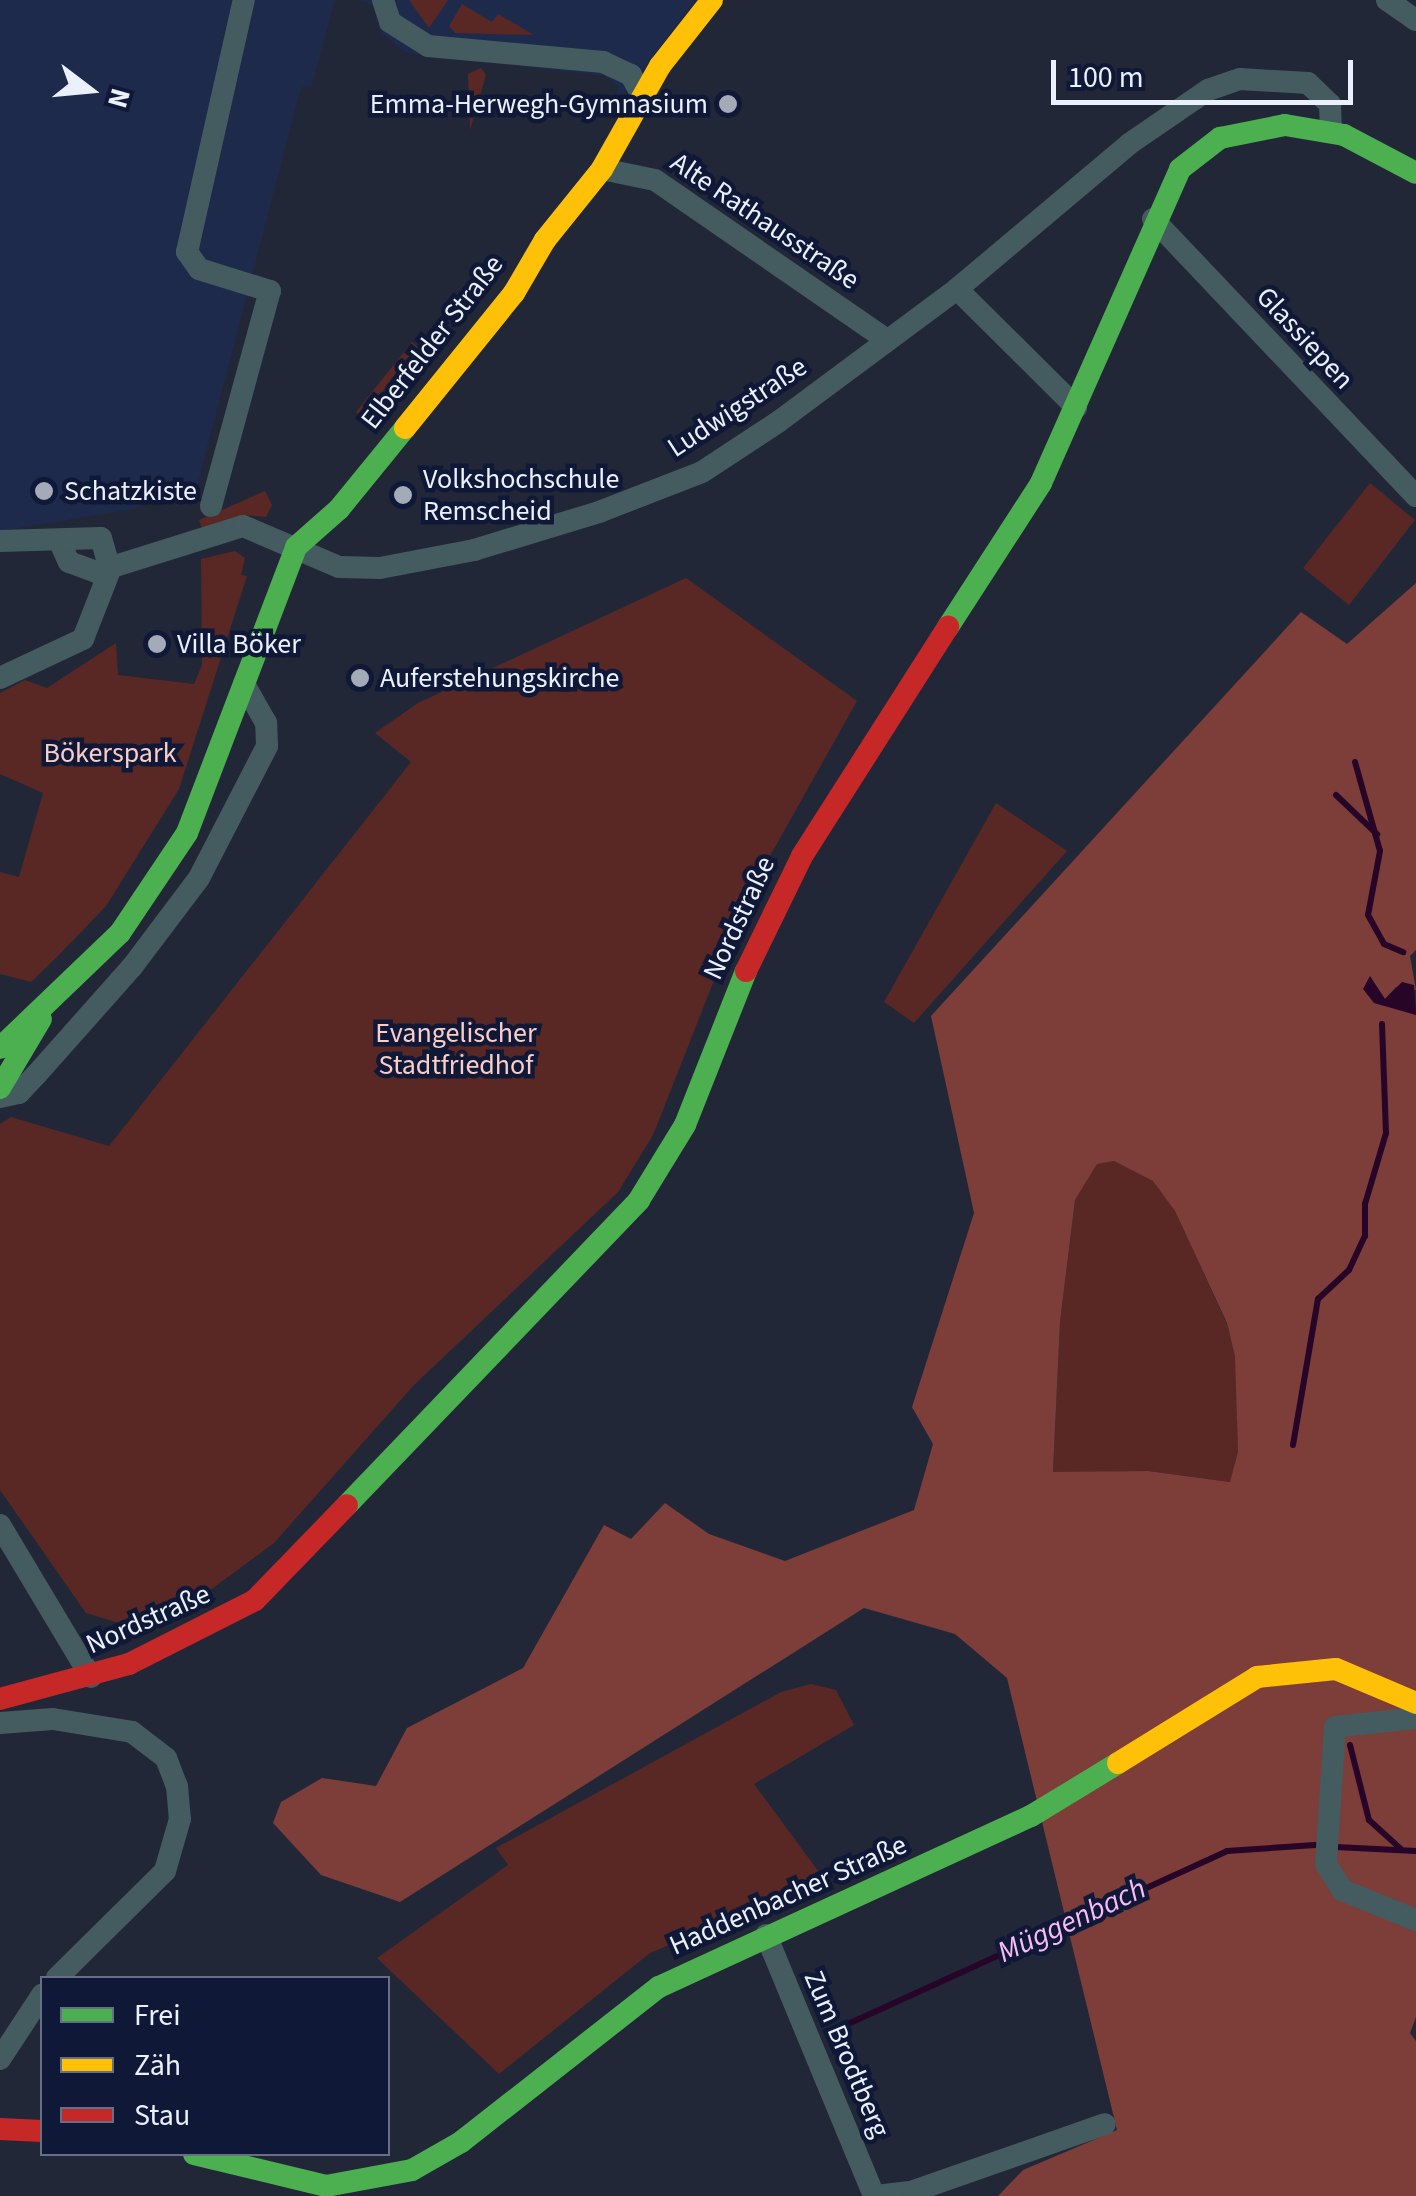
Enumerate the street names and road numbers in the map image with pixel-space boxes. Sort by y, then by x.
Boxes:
street label: Alte Rathausstraße [664,146,866,296]
street label: Elberfelder Straße [354,248,510,436]
street label: Glassiepen [1249,280,1361,396]
street label: Ludwigstraße [661,350,813,464]
street label: Nordstraße [696,851,782,985]
street label: Nordstraße [81,1577,215,1661]
street label: Haddenbacher Straße [664,1828,912,1962]
street label: Zum Brodtberg [797,1966,897,2142]

